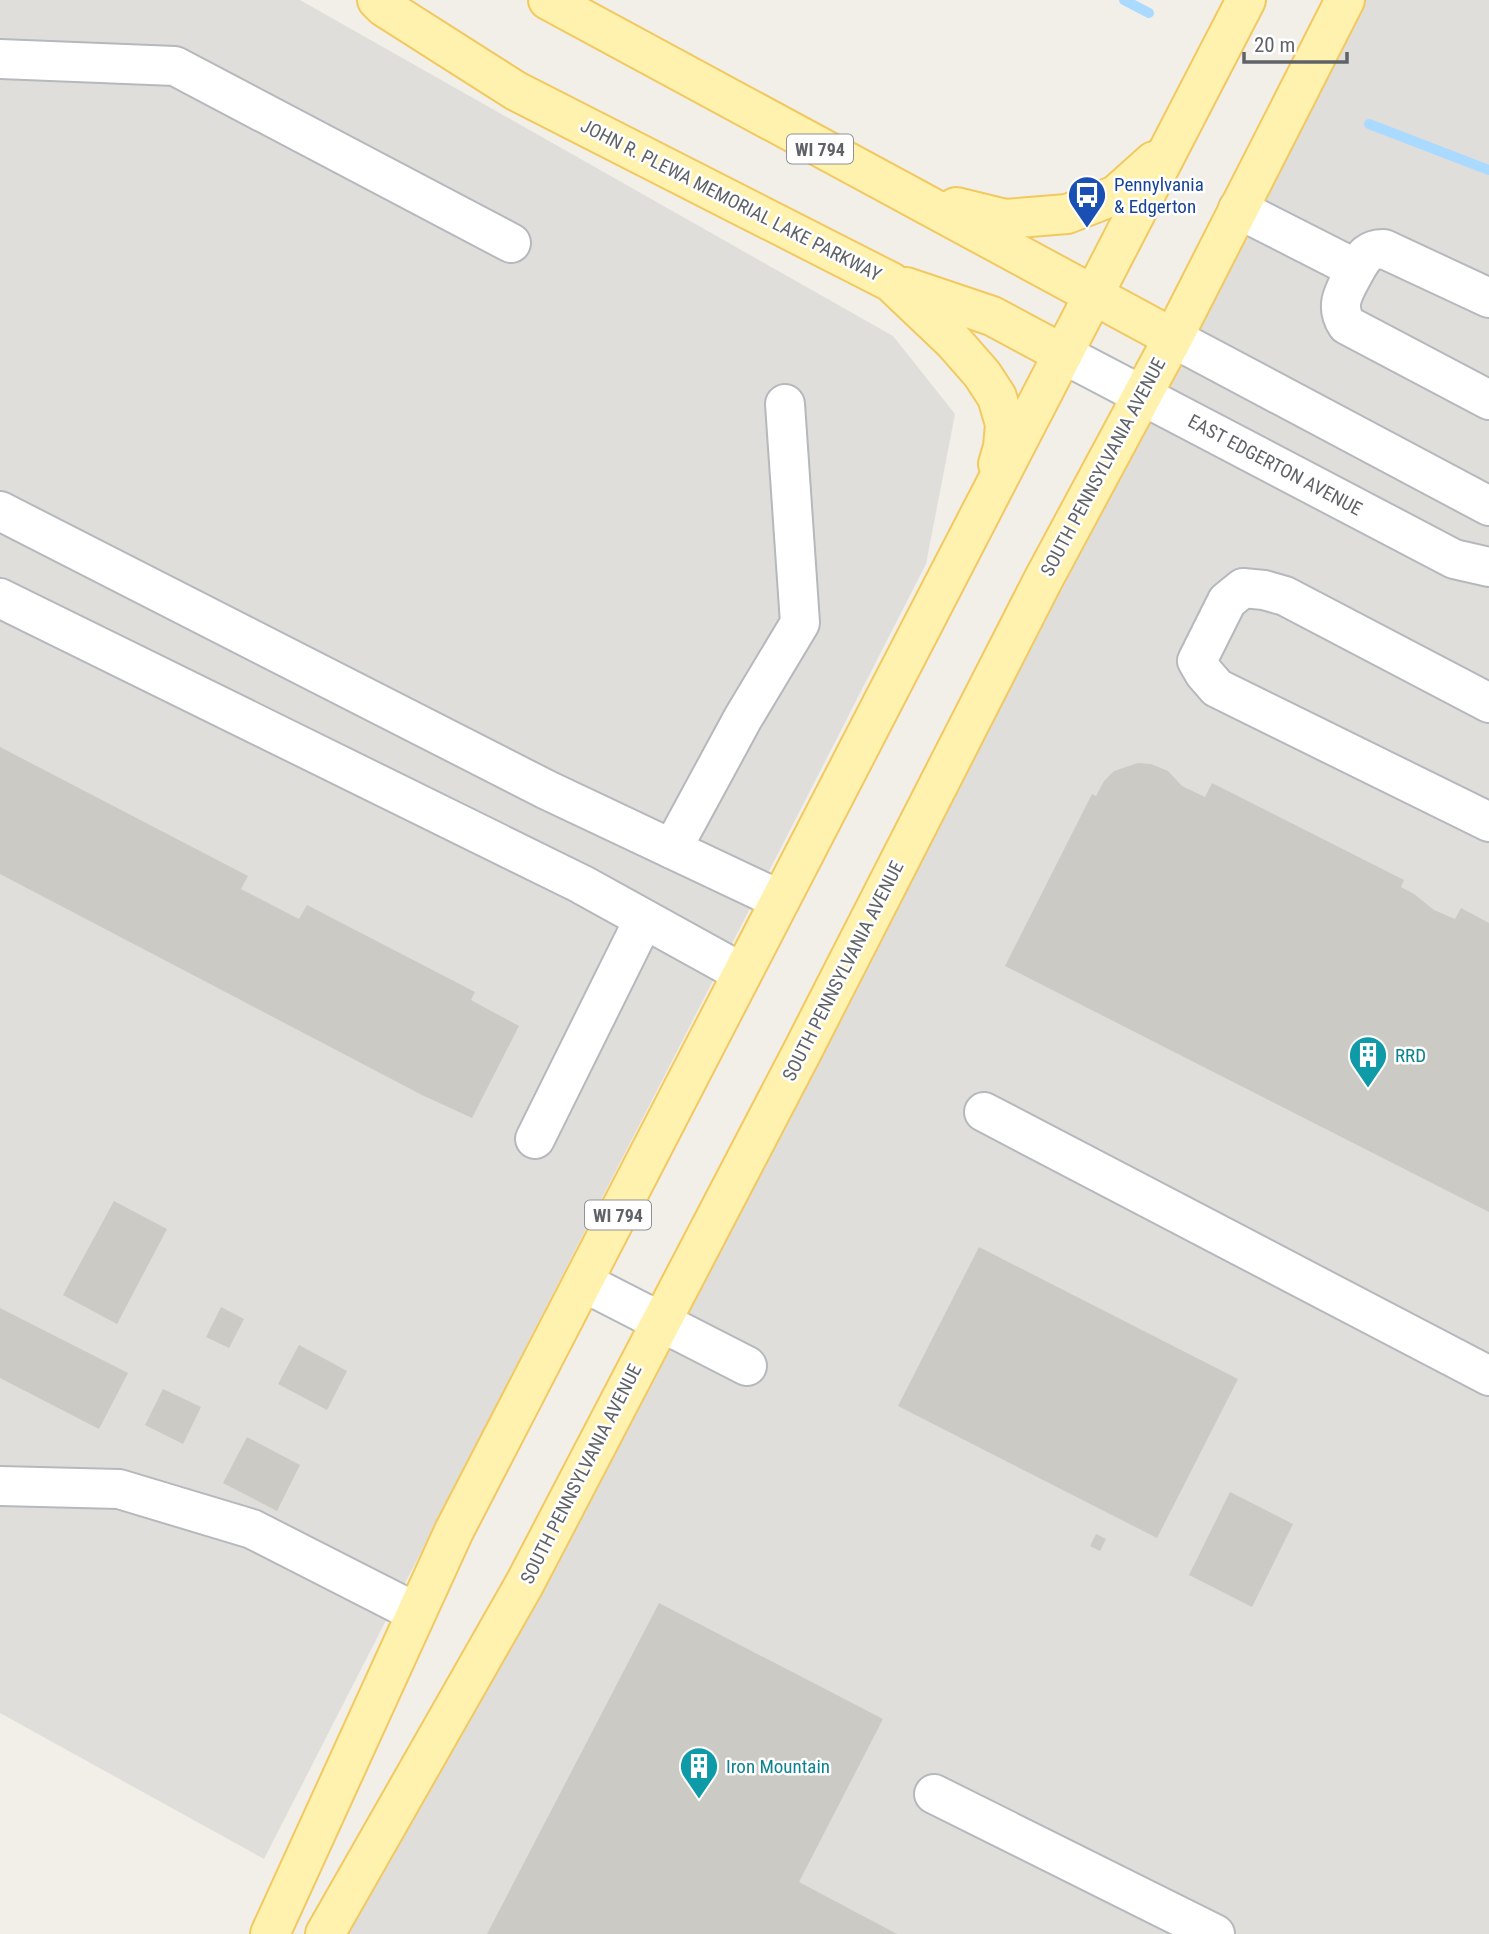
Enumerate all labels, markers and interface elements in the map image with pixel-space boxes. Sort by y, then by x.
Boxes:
scale bar [1244,21,1347,65]
text: 20 m [1254,33,1295,57]
street label: JOHN R. PLEWA MEMORIAL LAKE PARKWAY [577,114,885,286]
road number: WI 794 [787,134,853,164]
place label: Pennylvania & Edgerton [1114,173,1204,218]
bus stop icon: Pennylvania & Edgerton [1066,174,1108,229]
street label: SOUTH PENNSYLVANIA AVENUE [1036,354,1170,580]
street label: EAST EDGERTON AVENUE [1184,409,1366,521]
street label: SOUTH PENNSYLVANIA AVENUE [777,857,909,1085]
building icon: RRD [1347,1034,1389,1089]
place label: RRD [1395,1044,1426,1067]
road number: WI 794 [585,1200,651,1230]
street label: SOUTH PENNSYLVANIA AVENUE [515,1360,647,1588]
building icon: Iron Mountain [678,1745,720,1800]
place label: Iron Mountain [726,1755,830,1778]

